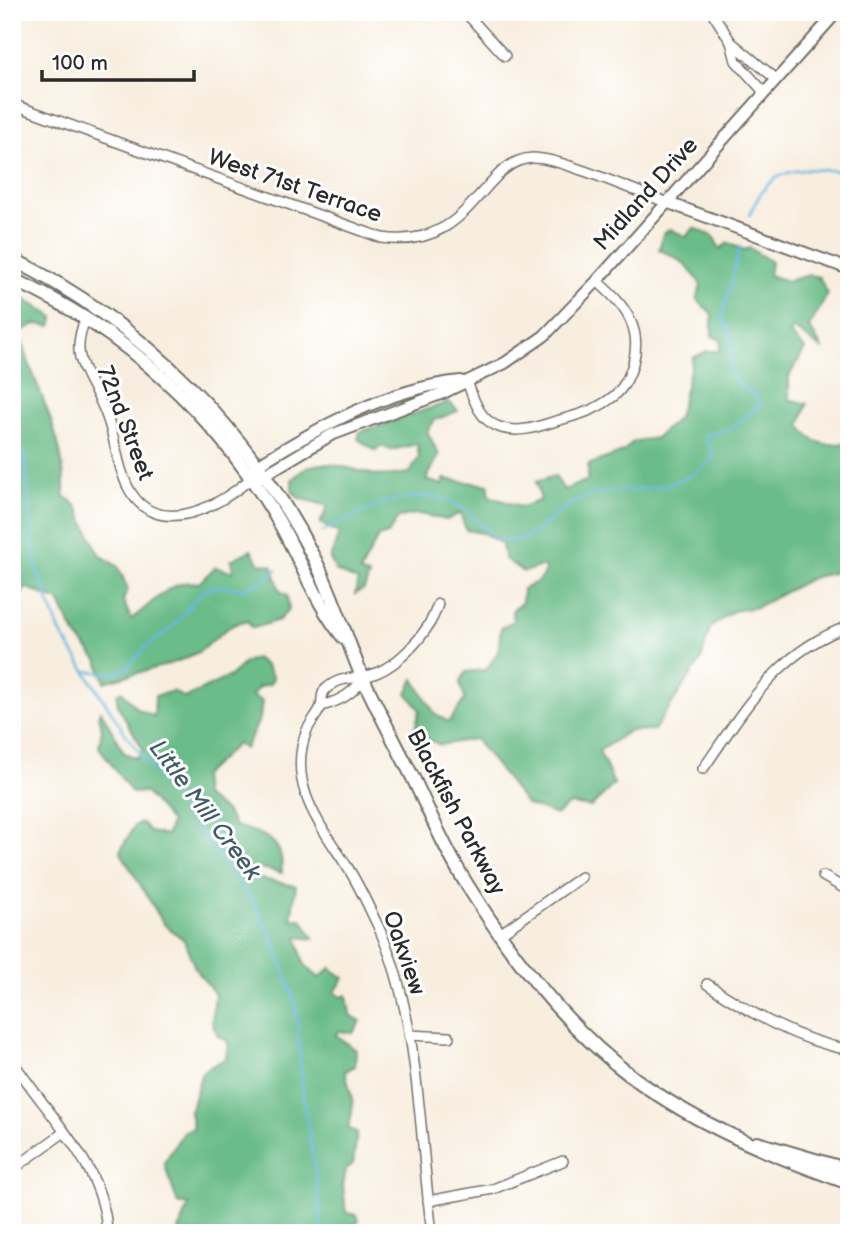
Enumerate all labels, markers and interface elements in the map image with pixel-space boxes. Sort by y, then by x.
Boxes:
scale bar [42,38,194,82]
text: 100 m [52,51,108,76]
street label: Midland Drive [588,132,704,256]
street label: West 71st Terrace [205,143,385,229]
street label: 72nd Street [90,362,160,484]
street label: Blackfish Parkway [401,724,512,900]
water label: Little Mill Creek [143,734,268,887]
street label: Oakview [377,907,432,999]

